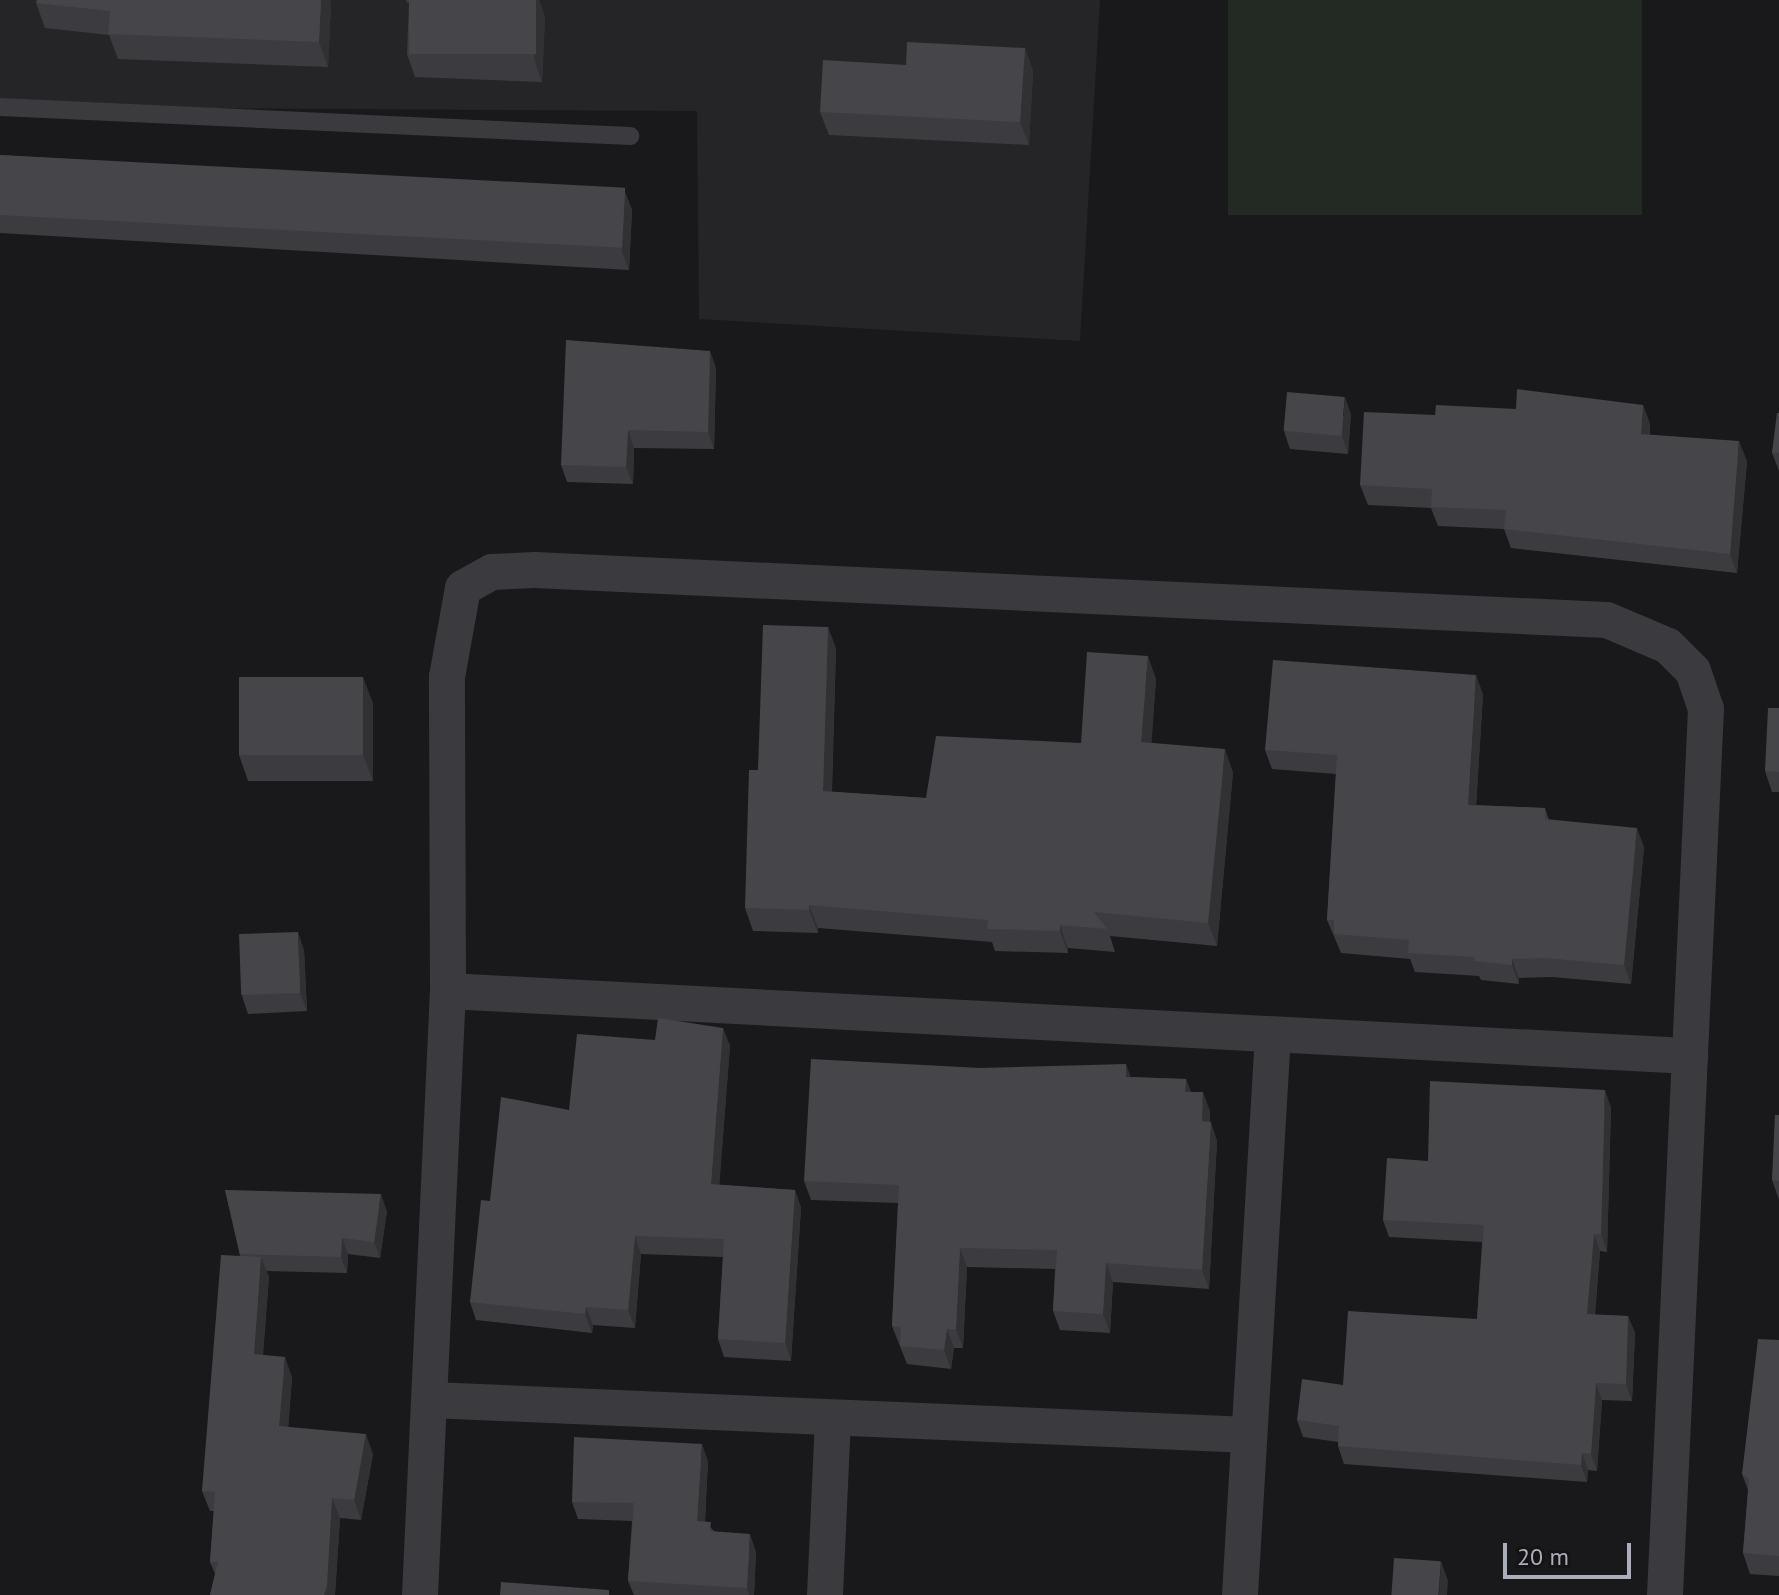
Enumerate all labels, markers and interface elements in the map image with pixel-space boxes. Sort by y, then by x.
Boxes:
scale bar [1507,1527,1635,1577]
text: 20 m [1517,1541,1569,1572]

